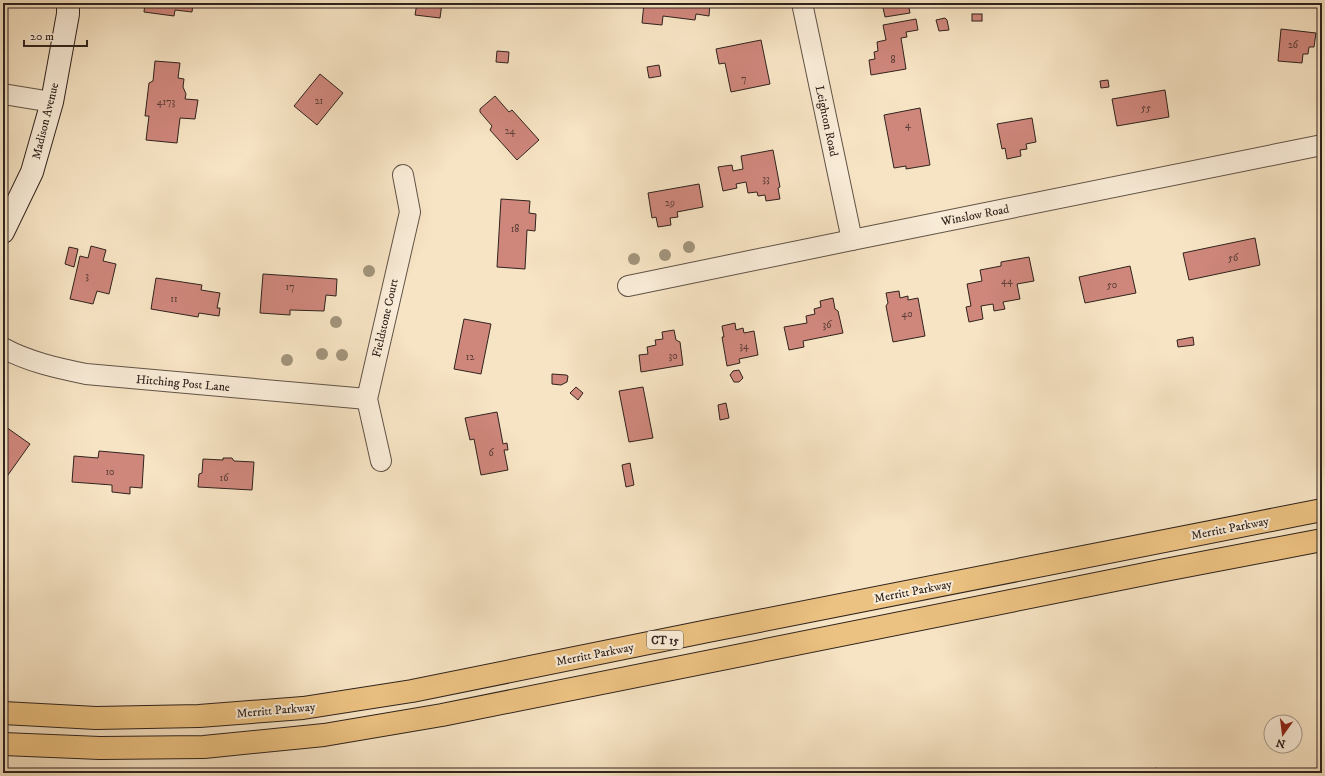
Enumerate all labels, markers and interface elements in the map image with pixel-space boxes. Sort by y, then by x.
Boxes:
scale bar [24,22,87,48]
text: 20 m [30,29,54,44]
house number: 26 [1288,39,1299,51]
house number: 8 [890,54,896,66]
house number: 7 [741,73,747,85]
street label: Madison Avenue [29,81,62,161]
street label: Leighton Road [812,84,841,158]
house number: 21 [315,95,324,107]
house number: 4173 [157,96,175,108]
house number: 55 [1141,102,1151,114]
house number: 4 [905,119,911,131]
house number: 24 [505,125,516,137]
house number: 33 [762,173,770,185]
house number: 29 [665,197,675,209]
street label: Winslow Road [939,202,1010,230]
house number: 18 [511,223,519,235]
house number: 56 [1228,252,1239,264]
house number: 3 [85,270,89,282]
house number: 44 [1001,275,1013,287]
street label: Fieldstone Court [369,277,402,359]
house number: 50 [1107,279,1117,291]
house number: 17 [286,281,294,293]
house number: 11 [170,293,178,305]
house number: 40 [901,308,913,320]
house number: 36 [823,319,832,331]
house number: 34 [739,340,749,352]
house number: 30 [668,350,678,362]
house number: 12 [466,351,474,363]
street label: Hitching Post Lane [135,372,231,395]
house number: 6 [488,447,494,459]
house number: 10 [105,466,115,478]
house number: 16 [220,472,229,484]
street label: Merritt Parkway [1190,514,1270,543]
street label: Merritt Parkway [873,577,953,606]
road number: CT 15 [647,631,683,649]
street label: Merritt Parkway [555,640,635,669]
street label: Merritt Parkway [236,700,316,721]
north arrow [1263,714,1303,754]
text: N [1275,735,1287,751]

